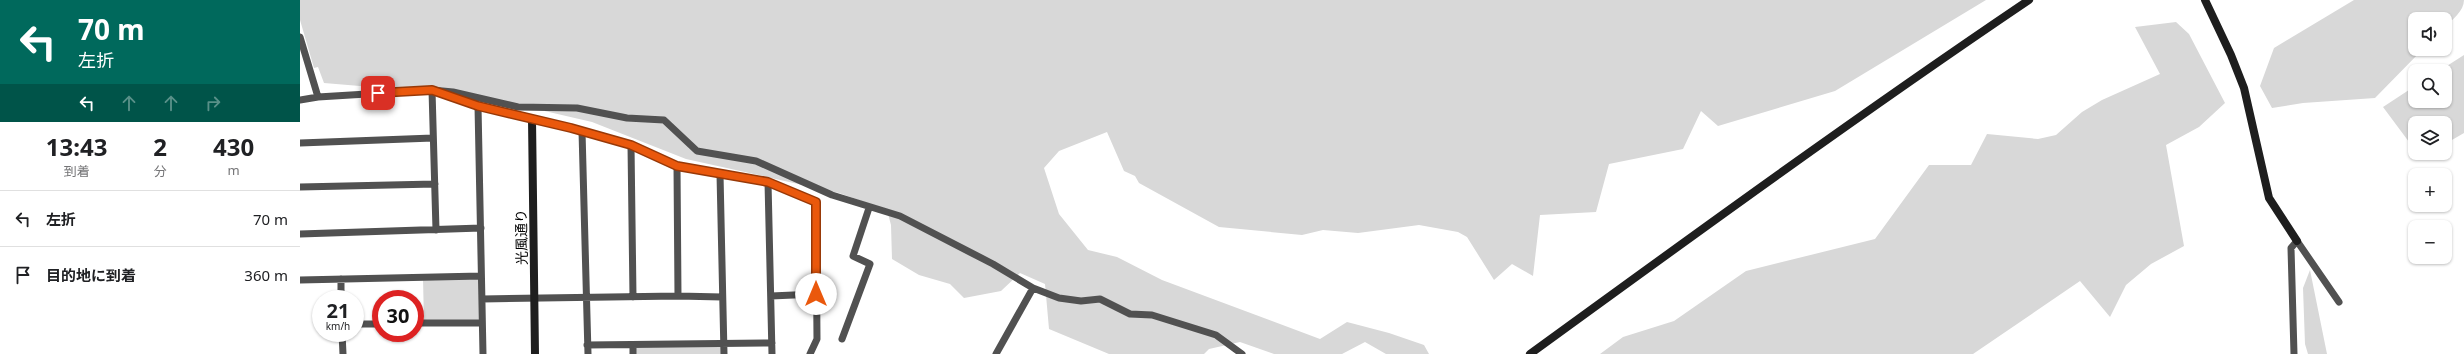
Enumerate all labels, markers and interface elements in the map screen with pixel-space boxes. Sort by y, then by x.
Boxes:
text: 70 m [78,10,145,48]
map controls [2408,12,2452,264]
button: sound [2408,12,2452,56]
icon: left [12,16,64,68]
text: 左折 [78,48,114,72]
button: search [2408,64,2452,108]
pin [361,76,395,110]
icon: arrive [367,82,389,104]
icon: left [76,92,98,114]
icon: ahead [118,92,140,114]
icon: ahead [160,92,182,114]
icon: right [202,92,224,114]
button: layers [2408,116,2452,160]
text: 13:43 [46,130,108,163]
text: 2 [153,130,167,163]
text: 430 [213,130,254,163]
text: m [227,161,240,179]
text: 到着 [64,162,90,180]
text: 分 [154,162,167,180]
button: + [2408,168,2452,212]
icon: left [12,208,34,230]
text: 左折 [46,209,76,229]
text: 70 m [253,209,288,229]
street label: 光風通り [511,209,531,265]
button: − [2408,220,2452,264]
icon: arrive [12,264,34,286]
text: 目的地に到着 [46,265,136,285]
text: 360 m [244,265,288,285]
position arrow [795,273,837,315]
speed limit sign: 30 [372,290,424,342]
text: 21 [327,297,349,324]
text: km/h [326,319,350,333]

